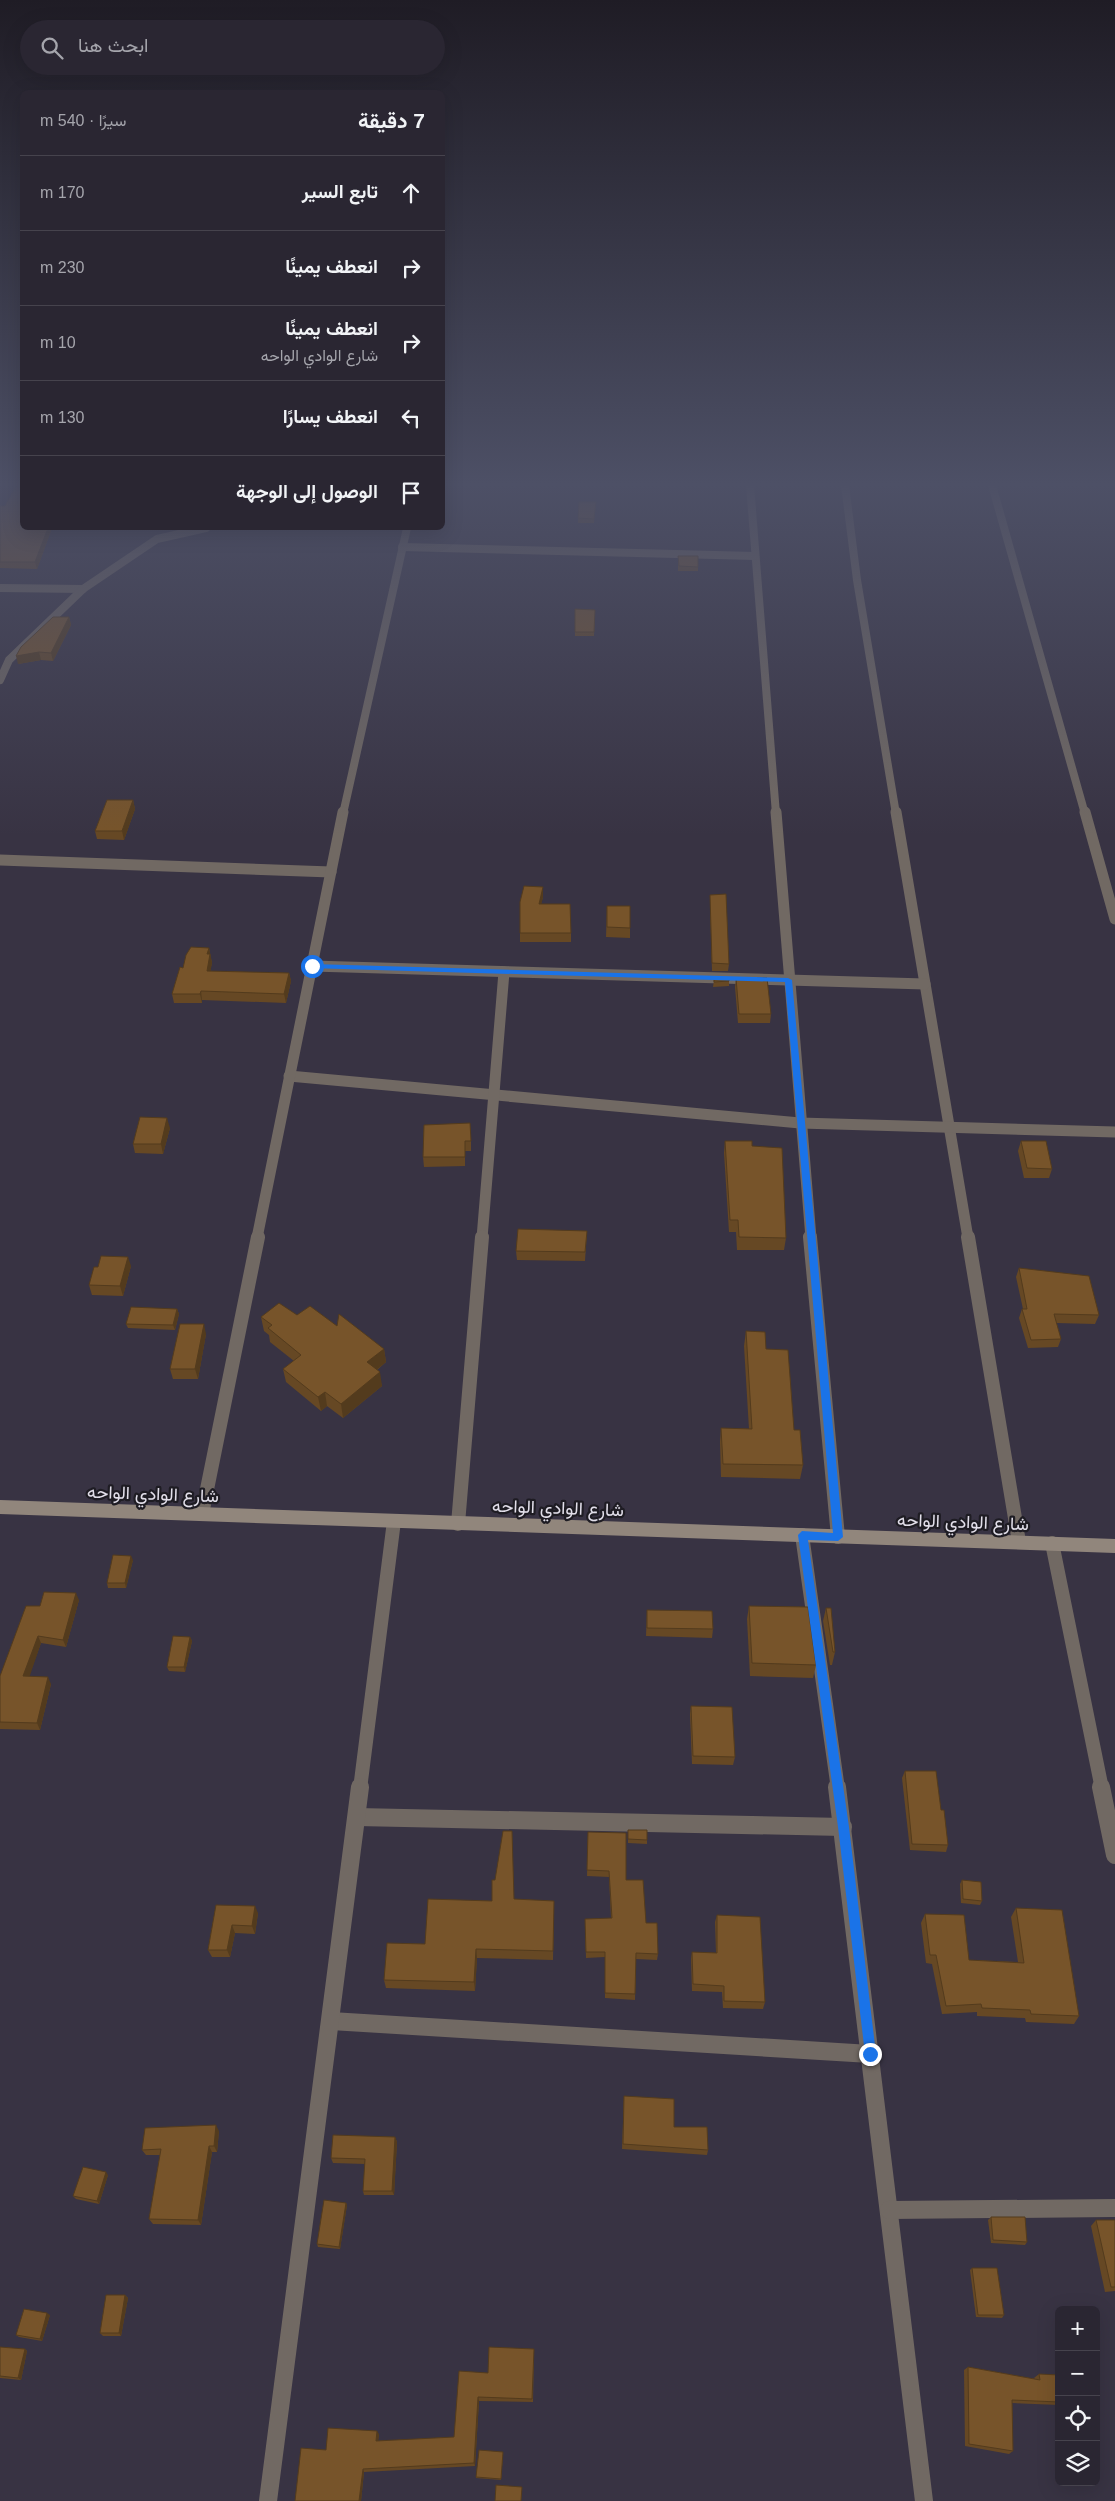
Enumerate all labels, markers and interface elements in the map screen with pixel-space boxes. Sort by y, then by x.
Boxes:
search box [20,20,445,75]
icon: search [38,34,66,62]
text: ابحث هنا [78,35,148,56]
text: 7 دقيقة [358,109,425,132]
text: سيرًا · 540 m [40,112,126,129]
icon: ahead [397,179,425,207]
text: تابع السير [302,181,378,202]
text: 170 m [40,184,84,201]
icon: right [397,254,425,282]
text: انعطف يمينًا [285,256,378,277]
text: 230 m [40,259,84,276]
text: انعطف يمينًا [285,318,378,339]
icon: right [397,329,425,357]
text: 10 m [40,334,76,351]
text: شارع الوادي الواحه [261,347,378,364]
icon: left [397,404,425,432]
text: انعطف يسارًا [283,406,378,427]
text: 130 m [40,409,84,426]
icon: arrive [397,479,425,507]
text: الوصول إلى الوجهة [236,481,378,502]
route start [301,955,324,978]
street label: شارع الوادي الواحه [87,1482,219,1511]
street label: شارع الوادي الواحه [492,1496,624,1525]
street label: شارع الوادي الواحه [897,1510,1029,1539]
route end [859,2043,882,2066]
map controls [1055,2306,1100,2486]
button: + [1055,2306,1100,2351]
button: − [1055,2351,1100,2396]
button: locate [1055,2396,1100,2441]
button: layers [1055,2441,1100,2486]

